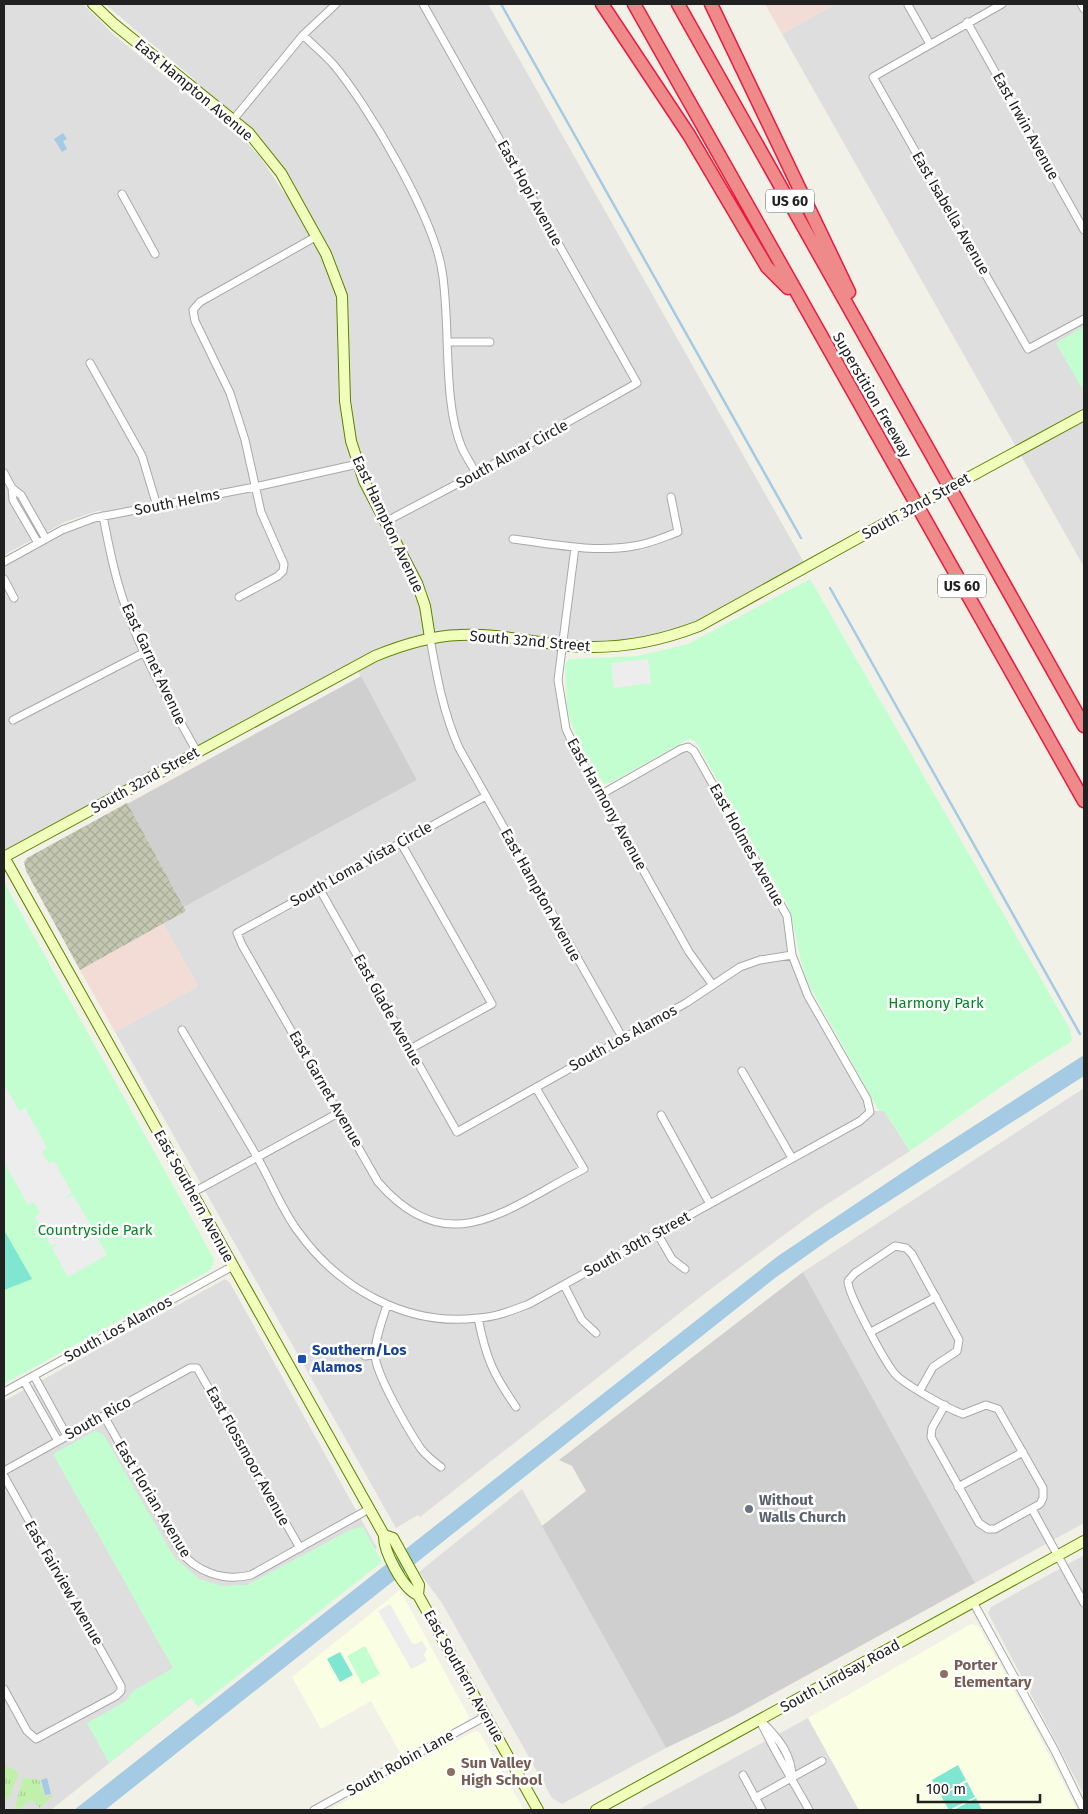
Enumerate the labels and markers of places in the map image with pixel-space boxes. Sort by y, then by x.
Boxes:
place label: Southern/Los Alamos [311,1341,406,1376]
marker: Southern/Los Alamos [296,1353,308,1365]
place label: Without Walls Church [759,1491,846,1526]
marker: Without Walls Church [743,1503,755,1515]
place label: Porter Elementary [954,1656,1032,1691]
marker: Porter Elementary [938,1668,950,1680]
place label: Sun Valley High School [461,1754,543,1789]
marker: Sun Valley High School [445,1766,457,1778]

